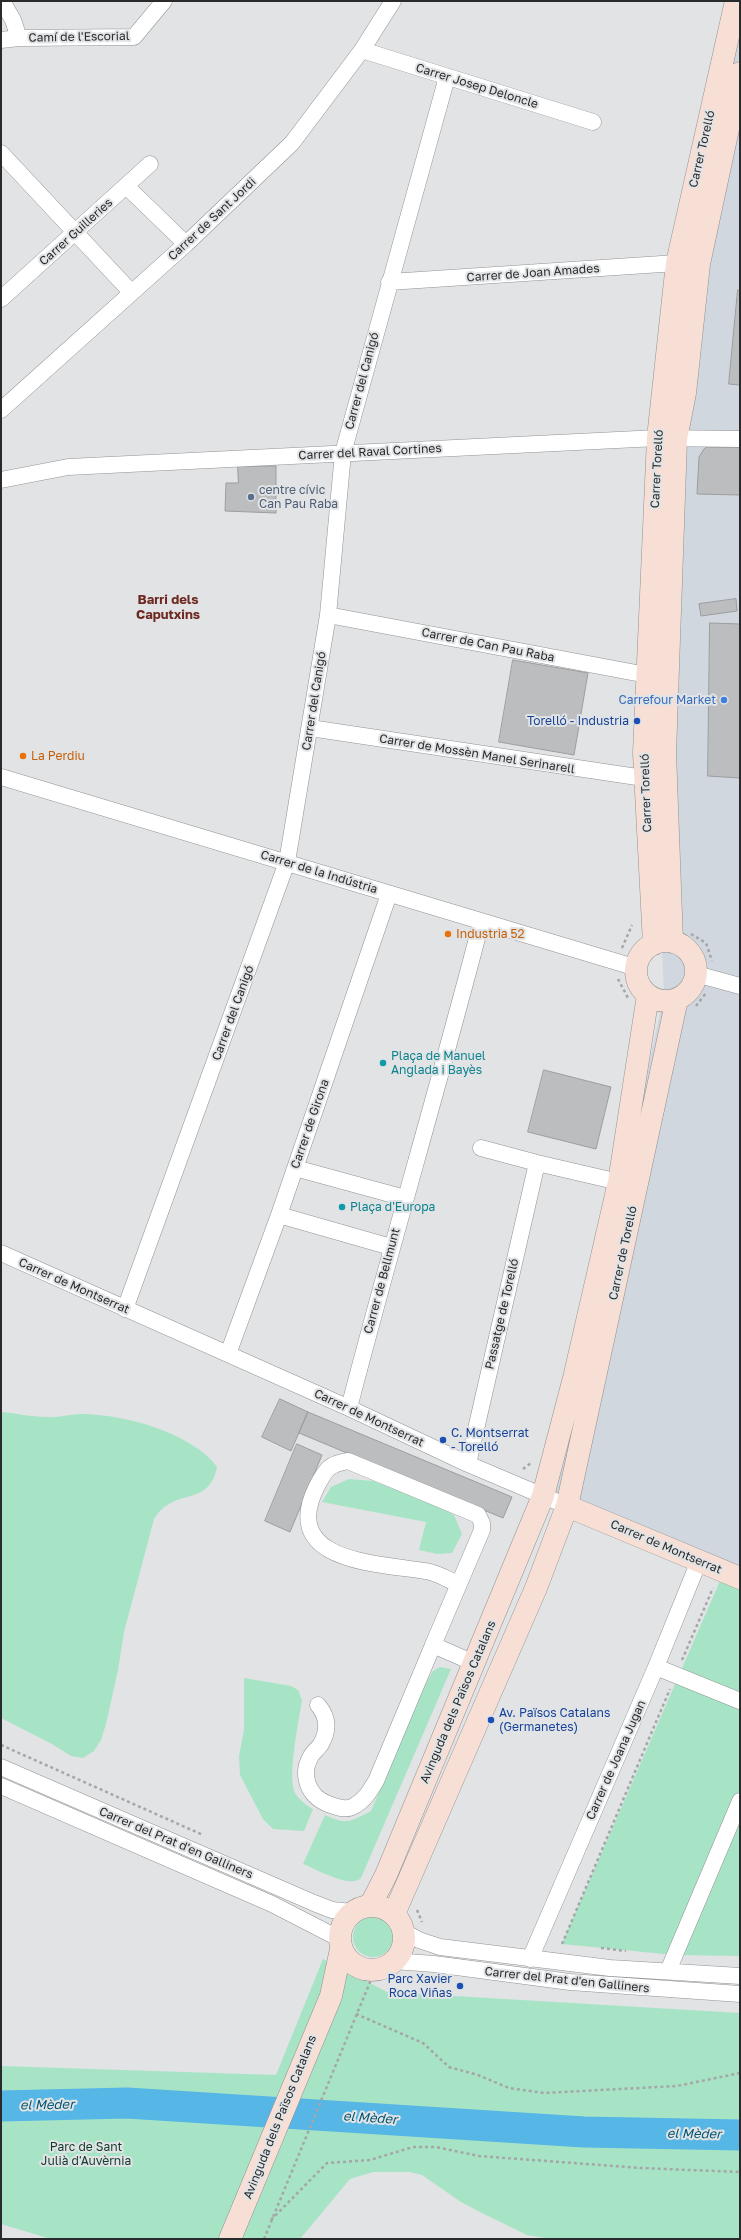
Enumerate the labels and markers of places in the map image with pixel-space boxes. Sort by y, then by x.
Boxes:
place label: centre cívic Can Pau Raba [259,483,338,511]
marker: centre cívic Can Pau Raba [246,492,256,502]
place label: Carrefour Market [619,693,716,707]
marker: Carrefour Market [719,695,729,705]
place label: Torelló - Industria [527,714,629,728]
marker: Torelló - Industria [632,716,642,726]
place label: La Perdiu [31,749,85,763]
marker: La Perdiu [18,751,28,761]
place label: Industria 52 [456,927,525,941]
marker: Industria 52 [443,929,453,939]
place label: Plaça de Manuel Anglada i Bayès [391,1049,486,1077]
marker: Plaça de Manuel Anglada i Bayès [378,1058,388,1068]
place label: Plaça d'Europa [350,1200,435,1214]
marker: Plaça d'Europa [337,1202,347,1212]
place label: C. Montserrat - Torelló [451,1426,529,1454]
marker: C. Montserrat - Torelló [438,1435,448,1445]
place label: Av. Països Catalans (Germanetes) [499,1706,610,1734]
marker: Av. Països Catalans (Germanetes) [486,1715,496,1725]
place label: Parc Xavier Roca Viñas [387,1972,452,2000]
marker: Parc Xavier Roca Viñas [455,1981,465,1991]

